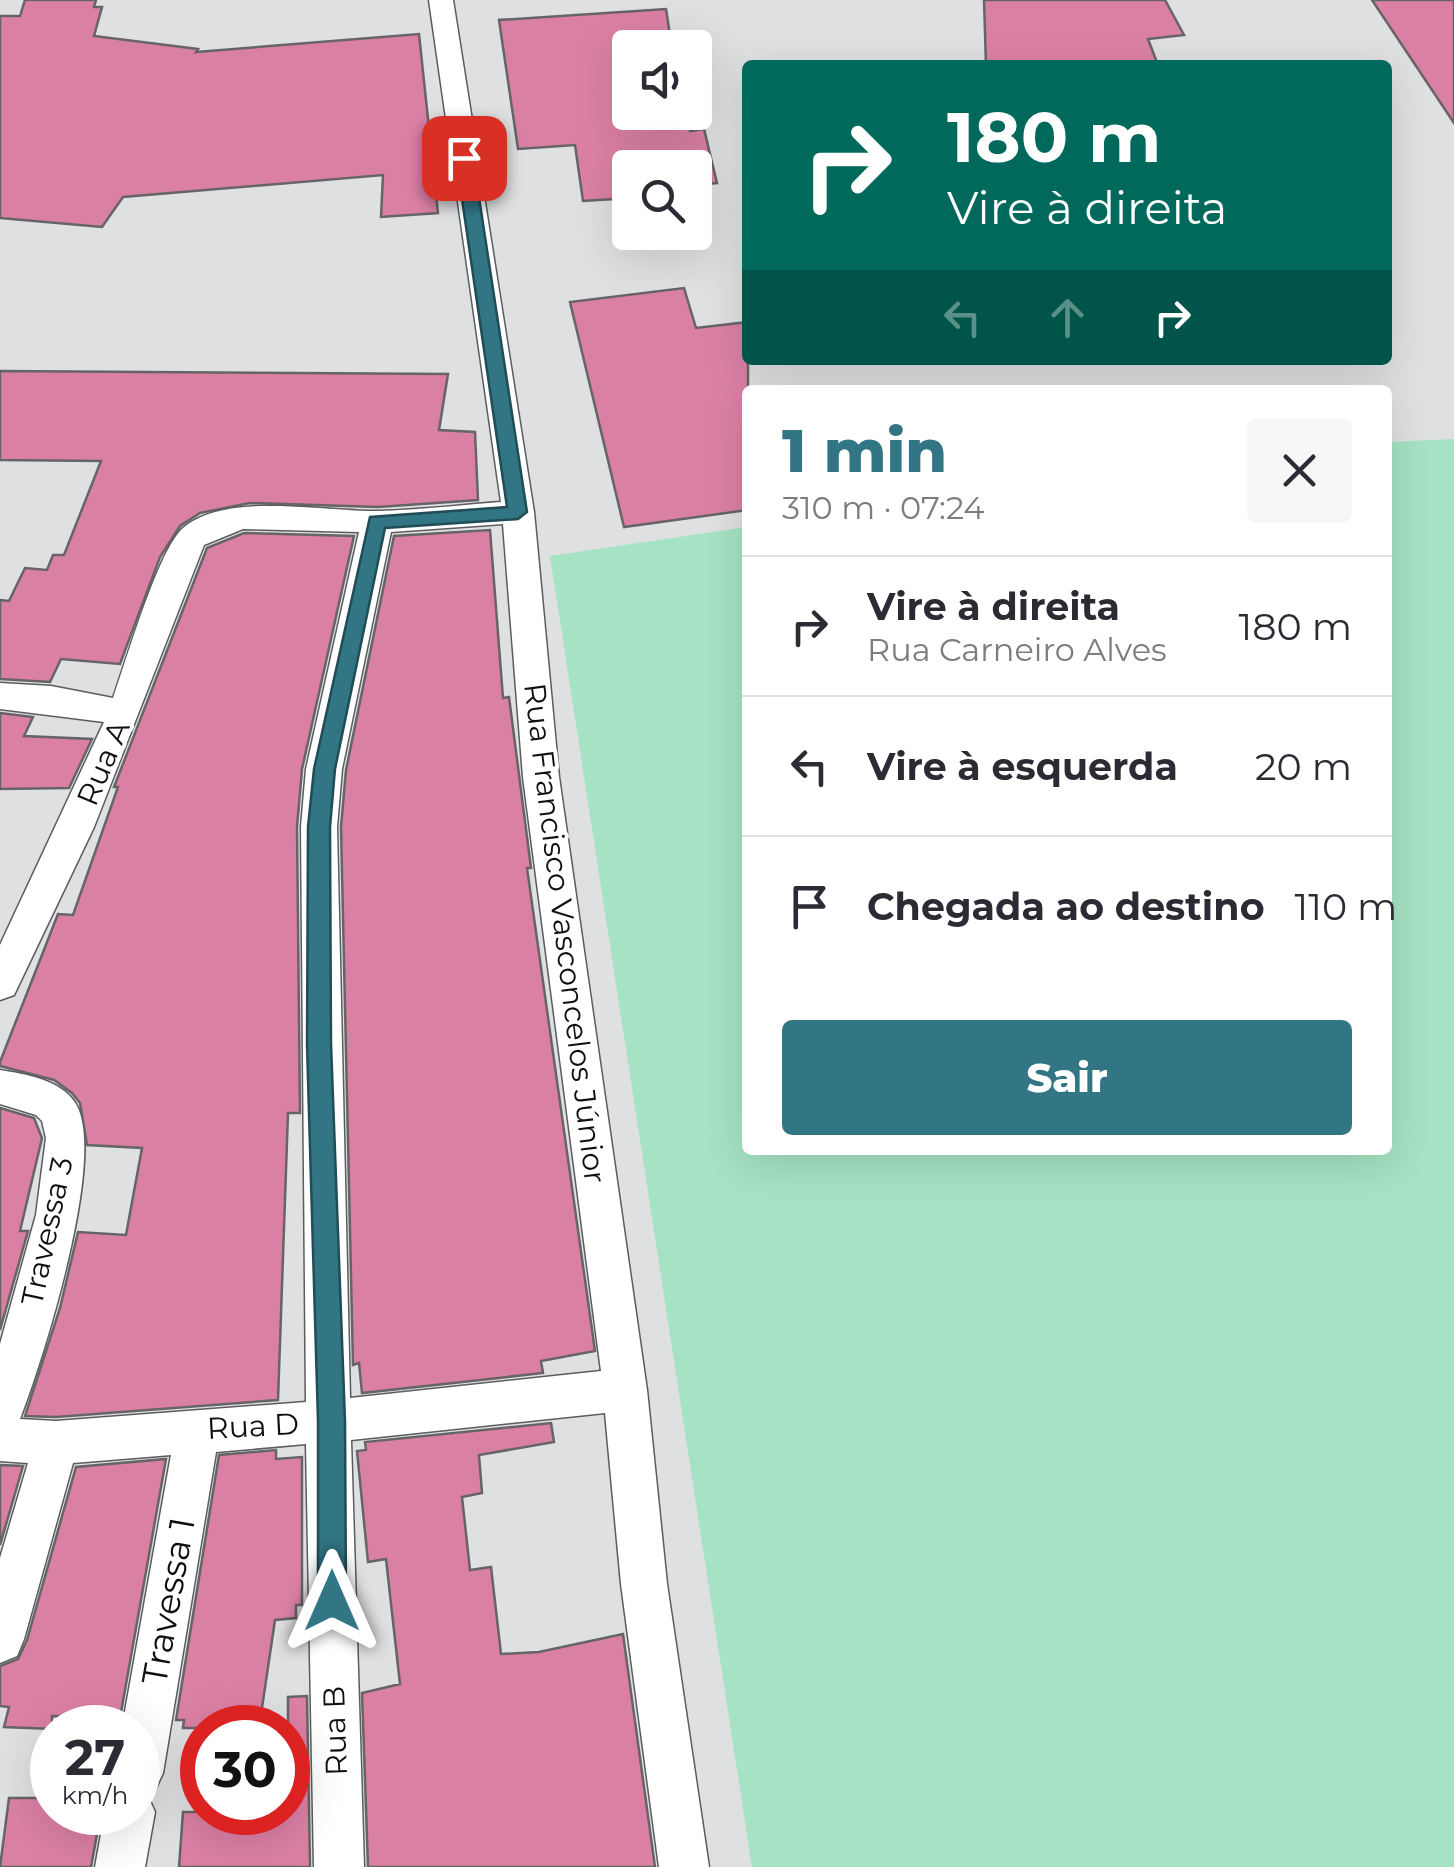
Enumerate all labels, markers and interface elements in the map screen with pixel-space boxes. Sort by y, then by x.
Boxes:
map controls [612,30,712,250]
button: sound [612,30,712,130]
text: 180 m [947,94,1161,180]
icon: right [782,100,912,230]
pin [422,116,507,201]
icon: arrive [437,131,492,186]
button: search [612,150,712,250]
text: Vire à direita [947,180,1227,235]
icon: left [935,290,990,345]
icon: ahead [1040,290,1095,345]
icon: right [1145,290,1200,345]
text: 1 min [782,414,947,487]
button: close [1247,418,1352,523]
text: 310 m · 07:24 [782,488,985,527]
text: Vire à direita [867,583,1120,630]
icon: right [782,599,837,654]
text: 180 m [1239,603,1352,650]
text: Rua Carneiro Alves [867,630,1167,669]
street label: Rua Francisco Vasconcelos Júnior [516,681,614,1185]
street label: Rua A [69,714,138,811]
icon: left [782,739,837,794]
text: Vire à esquerda [867,743,1178,790]
text: 20 m [1255,743,1352,790]
icon: arrive [782,879,837,934]
text: Chegada ao destino [867,883,1265,930]
text: 110 m [1295,883,1397,930]
button: Sair [782,1020,1352,1135]
street label: Travessa 3 [13,1153,81,1309]
street label: Rua D [206,1405,300,1447]
street label: Travessa 1 [132,1514,204,1688]
position arrow [280,1549,384,1653]
street label: Rua B [315,1685,355,1777]
speed limit sign: 30 [180,1705,310,1835]
text: 27 [65,1727,125,1788]
text: km/h [62,1780,128,1810]

